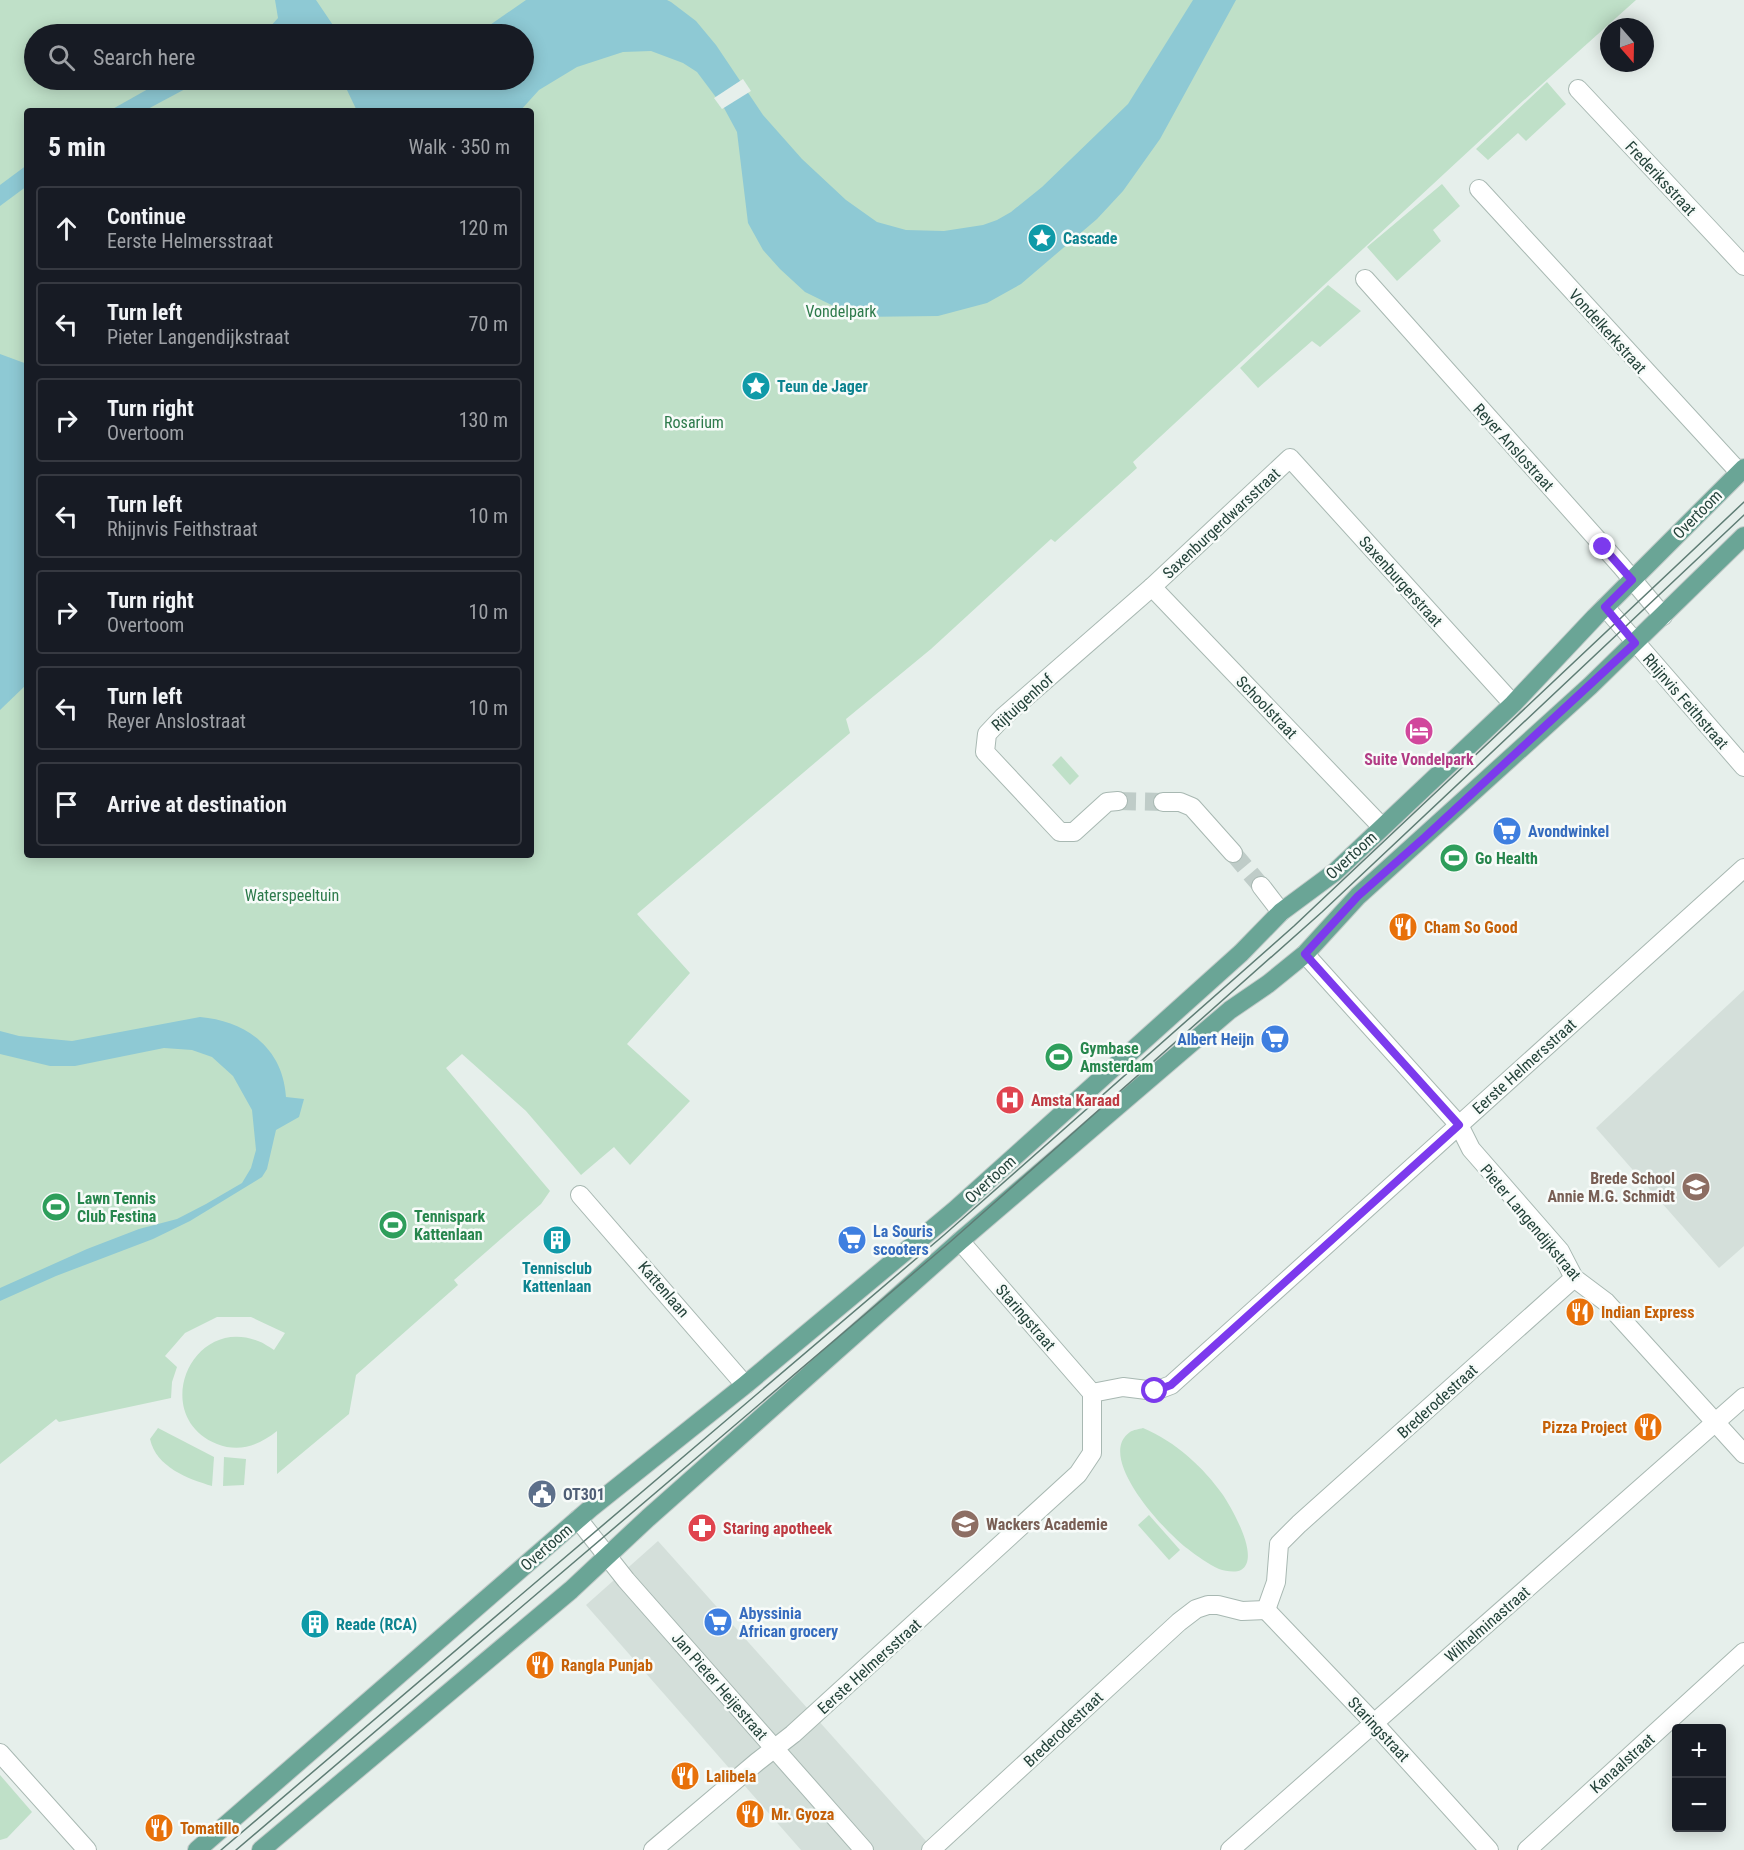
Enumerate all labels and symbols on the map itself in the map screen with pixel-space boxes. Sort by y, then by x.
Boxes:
north arrow [1600,18,1654,72]
street label: Frederiksstraat [1621,137,1700,220]
place icon: Cascade [1026,222,1058,254]
place label: Cascade [1063,229,1118,248]
street label: Vondelkerkstraat [1565,285,1651,378]
park label: Vondelpark [805,302,877,321]
place icon: Teun de Jager [740,370,772,402]
place label: Teun de Jager [777,377,868,396]
street label: Reyer Anslostraat [1469,400,1558,495]
park label: Rosarium [664,413,724,432]
street label: Saxenburgerdwarsstraat [1159,464,1284,583]
street label: Overtoom [1669,486,1726,543]
street label: Saxenburgerstraat [1355,532,1446,631]
route end [1589,533,1615,559]
street label: Rhijnvis Feithstraat [1639,650,1733,753]
street label: Rijtuigenhof [988,670,1057,735]
street label: Schoolstraat [1232,672,1301,743]
hotel icon: Suite Vondelpark [1403,715,1435,747]
place label: Suite Vondelpark [1364,750,1474,769]
supermarket icon: Avondwinkel [1491,815,1523,847]
place label: Avondwinkel [1528,822,1609,841]
street label: Overtoom [1322,828,1381,883]
sports icon: Go Health [1438,842,1470,874]
place label: Go Health [1475,849,1538,868]
park label: Waterspeeltuin [245,886,339,905]
restaurant icon: Cham So Good [1387,911,1419,943]
place label: Cham So Good [1424,918,1518,937]
street label: Eerste Helmersstraat [1469,1015,1580,1118]
supermarket icon: Albert Heijn [1259,1023,1291,1055]
place label: Albert Heijn [1177,1030,1254,1049]
place label: Gymbase Amsterdam [1080,1039,1153,1076]
sports icon: Gymbase Amsterdam [1043,1041,1075,1073]
hospital icon: Amsta Karaad [994,1084,1026,1116]
place label: Amsta Karaad [1031,1091,1120,1110]
street label: Overtoom [961,1152,1020,1207]
street label: Pieter Langendijkstraat [1476,1160,1585,1285]
place label: Brede School Annie M.G. Schmidt [1548,1169,1675,1206]
school or university icon: Brede School Annie M.G. Schmidt [1680,1171,1712,1203]
place label: Lawn Tennis Club Festina [77,1189,157,1226]
sports icon: Lawn Tennis Club Festina [40,1191,72,1223]
place label: Tennispark Kattenlaan [414,1207,485,1244]
sports icon: Tennispark Kattenlaan [377,1209,409,1241]
place label: La Souris scooters [873,1222,933,1259]
building icon: Tennisclub Kattenlaan [541,1224,573,1256]
supermarket icon: La Souris scooters [836,1224,868,1256]
street label: Kattenlaan [634,1257,693,1321]
place label: Tennisclub Kattenlaan [522,1259,592,1296]
street label: Staringstraat [992,1280,1060,1355]
restaurant icon: Indian Express [1564,1296,1596,1328]
place label: Indian Express [1601,1303,1695,1322]
street label: Brederodestraat [1393,1360,1482,1442]
route start [1141,1377,1167,1403]
restaurant icon: Pizza Project [1632,1411,1664,1443]
place label: Pizza Project [1542,1418,1627,1437]
public building icon: OT301 [526,1478,558,1510]
place label: OT301 [563,1485,605,1504]
school or university icon: Wackers Academie [949,1508,981,1540]
pharmacy icon: Staring apotheek [686,1512,718,1544]
place label: Wackers Academie [986,1515,1108,1534]
place label: Staring apotheek [723,1519,833,1538]
street label: Overtoom [517,1520,576,1575]
street label: Wilhelminastraat [1441,1582,1534,1666]
place label: Abyssinia African grocery [739,1604,838,1641]
supermarket icon: Abyssinia African grocery [702,1606,734,1638]
building icon: Reade (RCA) [299,1608,331,1640]
place label: Reade (RCA) [336,1615,417,1634]
street label: Eerste Helmersstraat [814,1615,925,1718]
street label: Jan Pieter Heijestraat [668,1629,772,1744]
restaurant icon: Rangla Punjab [524,1649,556,1681]
place label: Rangla Punjab [561,1656,653,1675]
street label: Brederodestraat [1020,1688,1107,1771]
street label: Staringstraat [1344,1693,1414,1766]
street label: Kanaalstraat [1586,1729,1659,1797]
restaurant icon: Lalibela [669,1760,701,1792]
place label: Lalibela [706,1767,757,1786]
restaurant icon: Mr. Gyoza [734,1798,766,1830]
place label: Mr. Gyoza [771,1805,835,1824]
restaurant icon: Tomatillo [143,1812,175,1844]
place label: Tomatillo [180,1819,239,1838]

